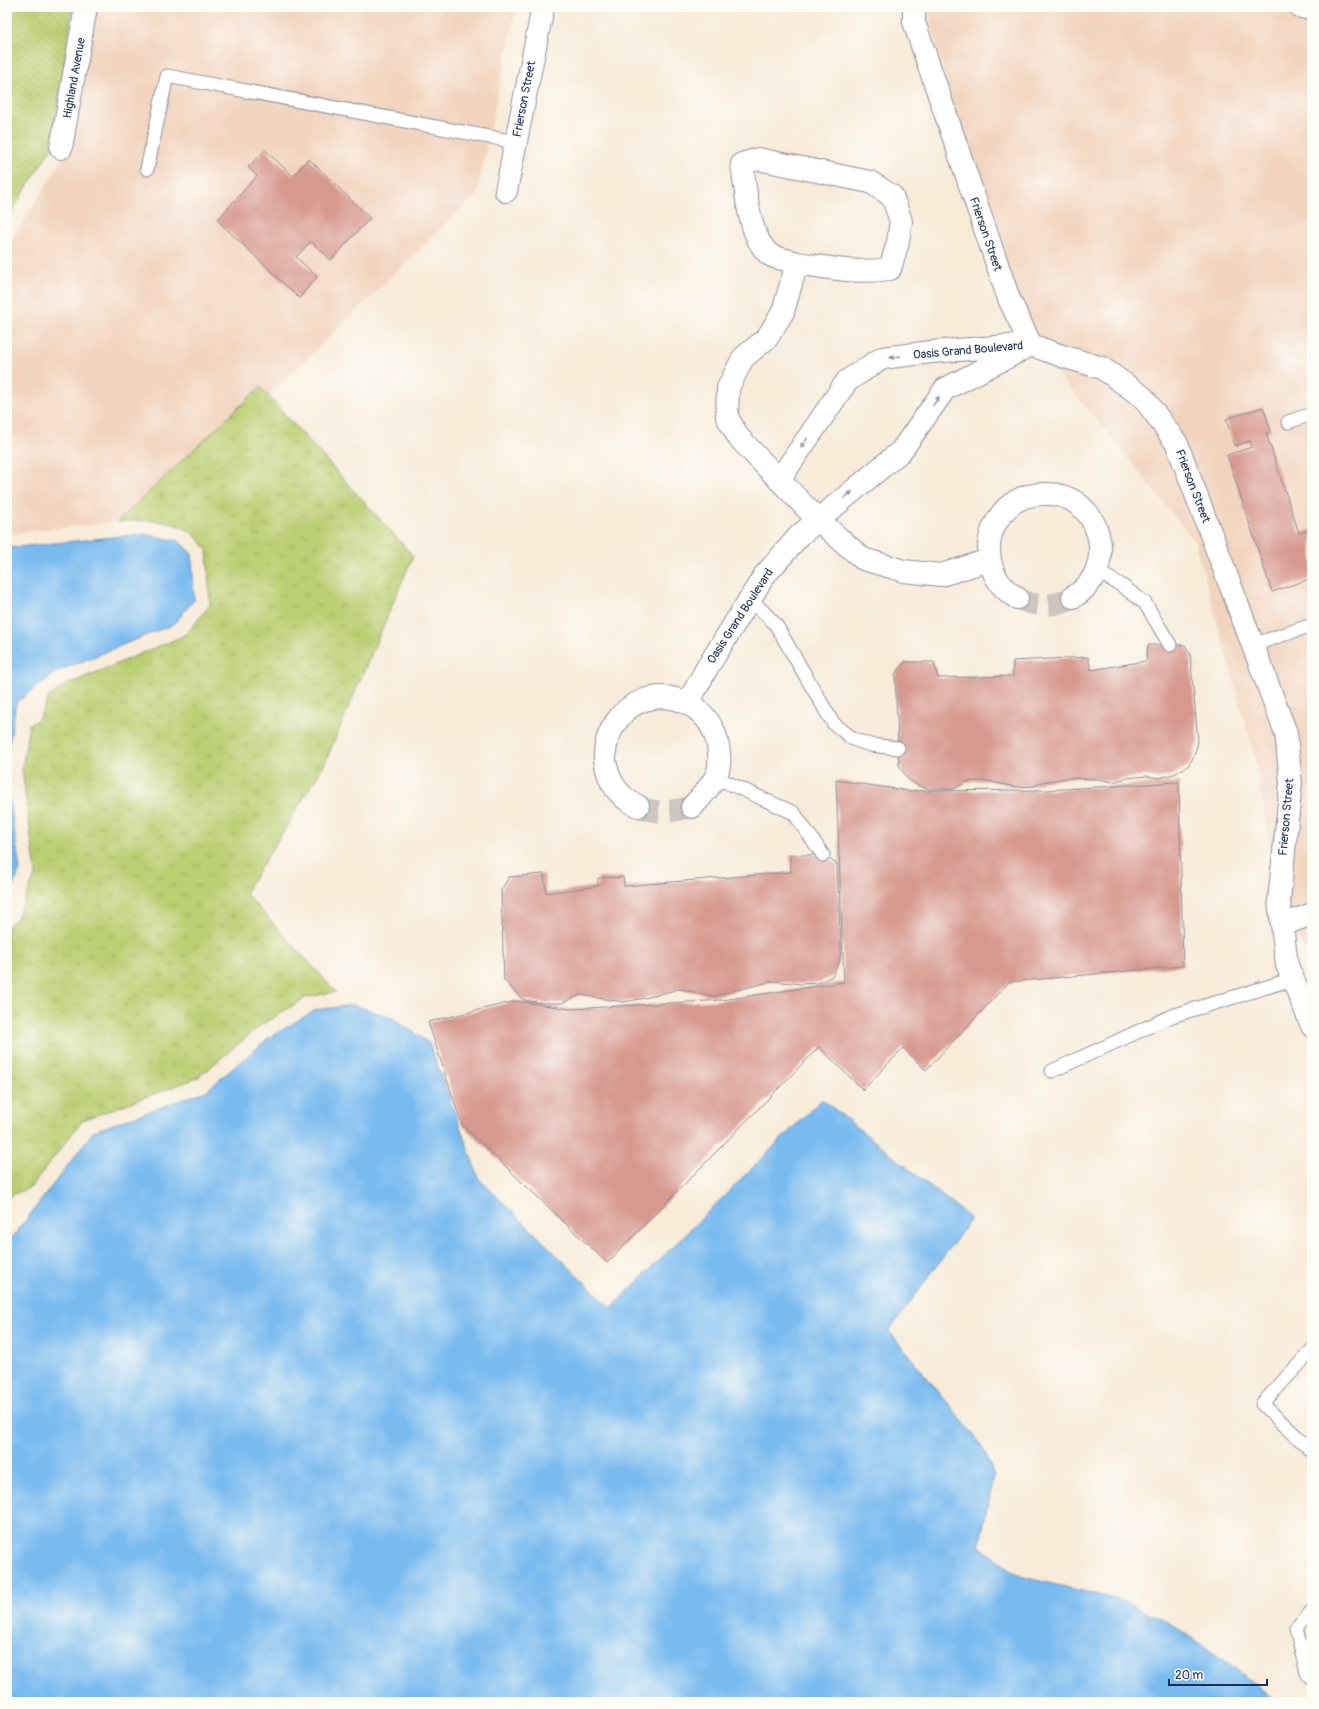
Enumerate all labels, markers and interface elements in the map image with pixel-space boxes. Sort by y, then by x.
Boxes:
street label: Highland Avenue [60,36,89,120]
street label: Frierson Street [510,59,539,139]
street label: Frierson Street [966,195,1005,273]
street label: Oasis Grand Boulevard [912,338,1024,363]
one-way arrow [888,354,901,360]
one-way arrow [932,396,940,407]
one-way arrow [800,438,808,448]
street label: Frierson Street [1172,447,1213,525]
one-way arrow [843,491,854,500]
street label: Oasis Grand Boulevard [704,566,777,667]
street label: Frierson Street [1276,778,1297,856]
scale bar [1169,1661,1267,1687]
text: 20 m [1175,1668,1204,1683]

